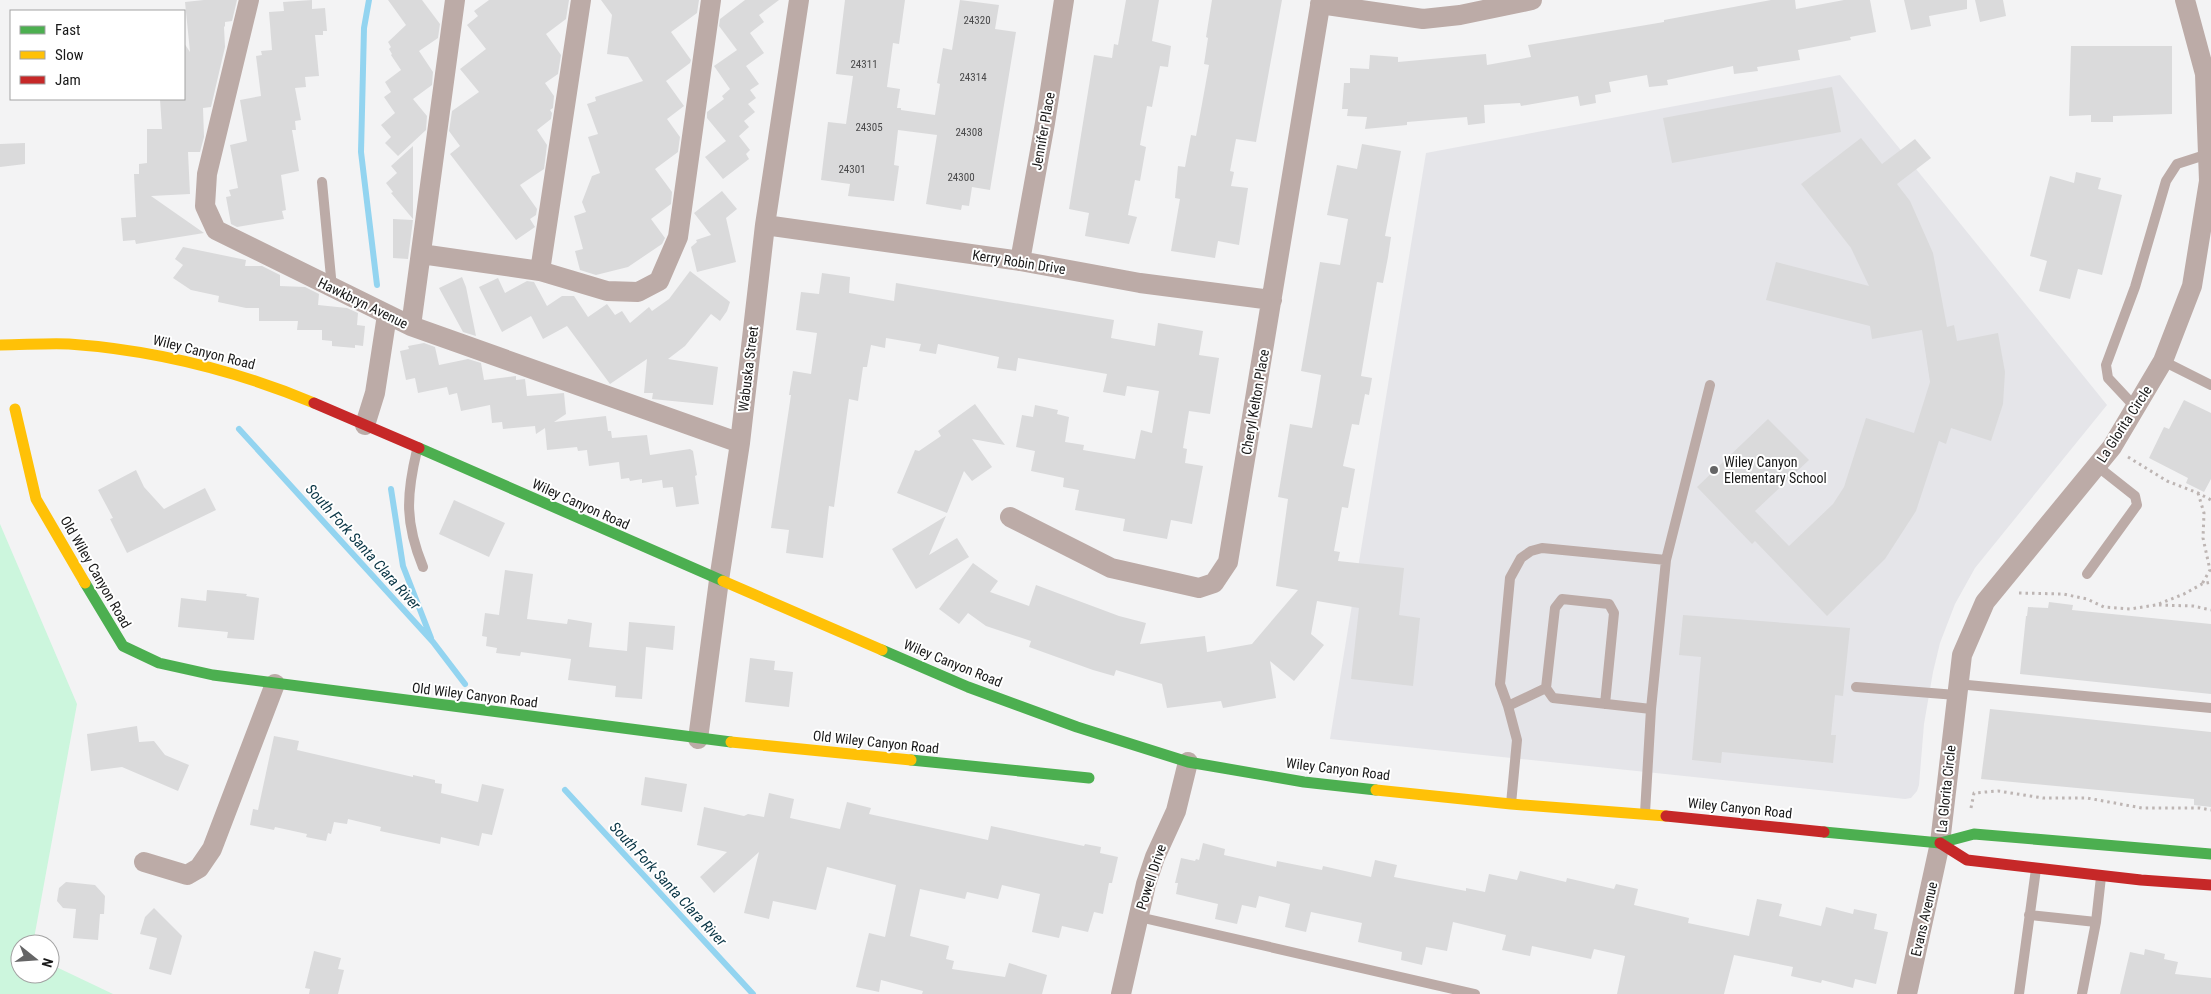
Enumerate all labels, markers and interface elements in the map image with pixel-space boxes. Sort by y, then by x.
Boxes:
legend [10,10,185,100]
house number: 24320 [963,14,991,27]
text: Fast [55,21,80,39]
text: Slow [55,46,84,64]
house number: 24311 [850,58,878,71]
text: Jam [55,71,81,89]
house number: 24314 [959,71,987,84]
street label: Jennifer Place [1028,90,1058,171]
house number: 24305 [855,121,883,134]
house number: 24308 [955,126,983,139]
house number: 24301 [838,163,866,176]
house number: 24300 [947,171,975,184]
street label: Kerry Robin Drive [971,247,1067,277]
street label: Hawkbryn Avenue [315,274,411,332]
street label: Wabuska Street [735,325,761,413]
street label: Wiley Canyon Road [151,332,257,372]
street label: Cheryl Kelton Place [1238,348,1272,456]
street label: La Glorita Circle [2093,382,2155,465]
place label: Wiley Canyon Elementary School [1724,454,1827,486]
marker: Wiley Canyon Elementary School [1708,464,1720,476]
street label: Wiley Canyon Road [530,475,632,533]
water label: South Fork Santa Clara River [302,480,425,614]
street label: Old Wiley Canyon Road [57,513,135,631]
street label: Wiley Canyon Road [901,636,1005,690]
street label: Old Wiley Canyon Road [411,679,539,711]
street label: Old Wiley Canyon Road [812,727,940,757]
street label: La Glorita Circle [1933,744,1959,834]
street label: Wiley Canyon Road [1285,755,1391,783]
street label: Wiley Canyon Road [1687,795,1793,821]
water label: South Fork Santa Clara River [606,818,731,950]
street label: Powell Drive [1133,842,1169,912]
street label: Evans Avenue [1908,880,1940,958]
north arrow [10,934,60,984]
text: N [39,956,56,969]

